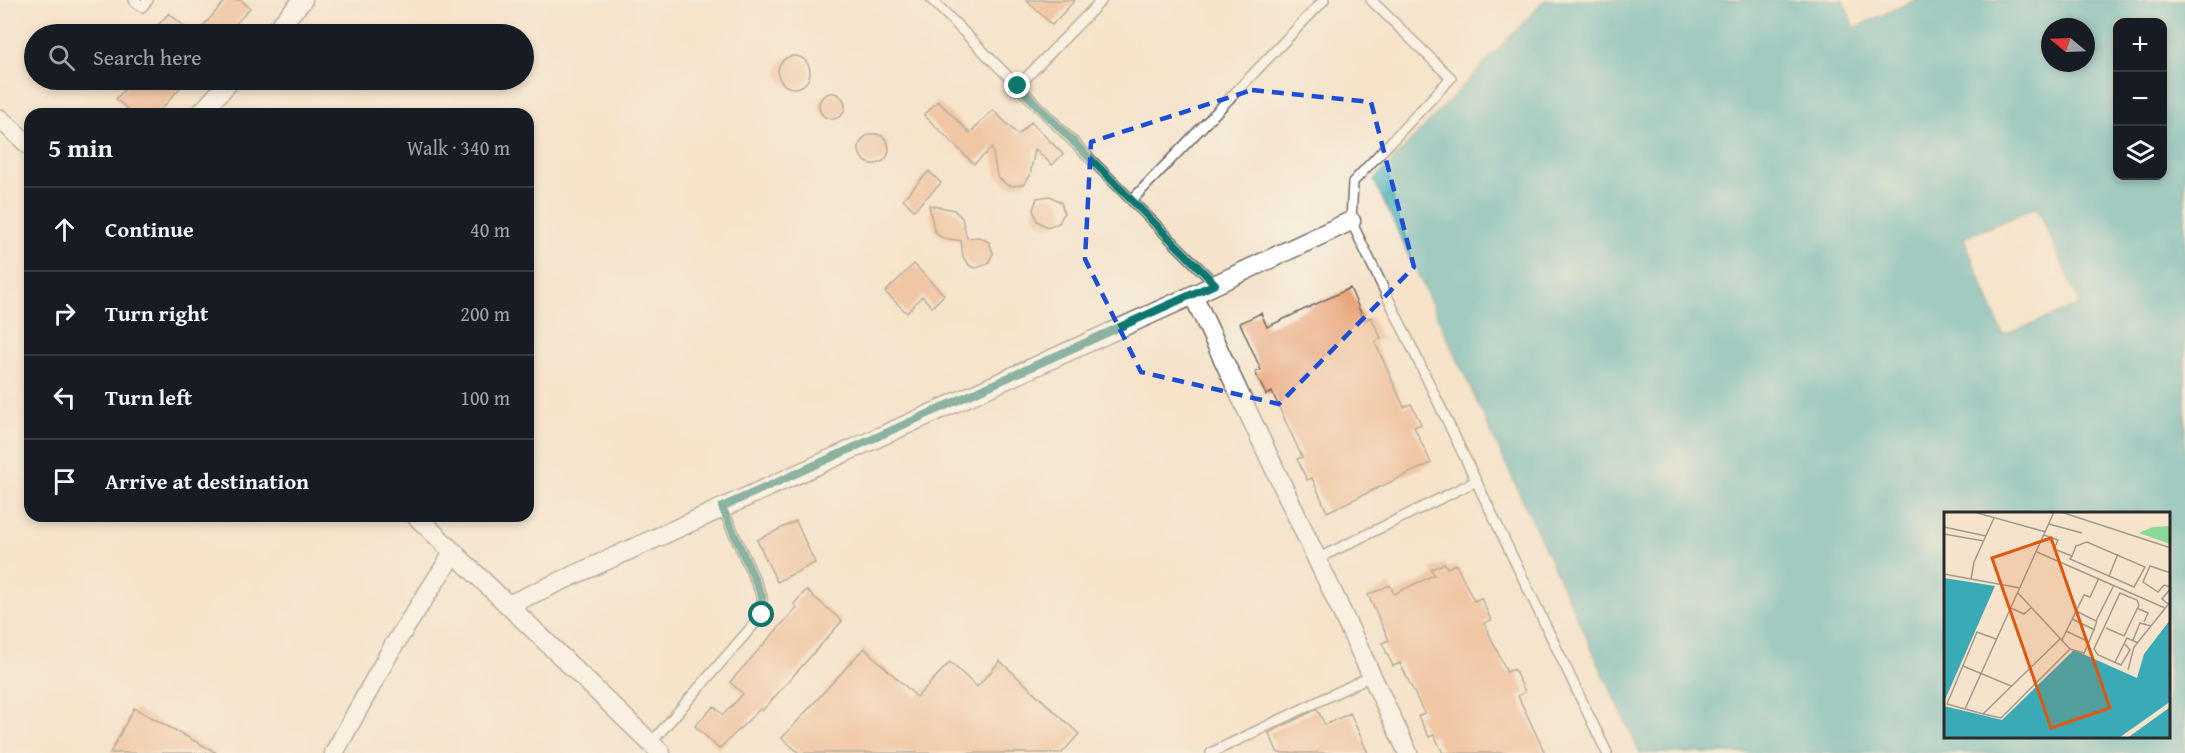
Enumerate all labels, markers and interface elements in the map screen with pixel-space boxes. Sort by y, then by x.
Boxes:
north arrow [2041,18,2095,72]
map controls [2113,18,2167,180]
button: + [2113,18,2167,72]
search box [24,24,534,90]
icon: search [45,41,78,74]
text: Search here [93,41,202,73]
route end [1004,72,1030,98]
button: − [2113,72,2167,126]
button: layers [2113,126,2167,180]
text: 5 min [48,128,113,167]
text: Walk · 340 m [407,133,510,162]
icon: ahead [48,213,81,246]
text: Continue [105,213,194,245]
text: 40 m [470,215,510,244]
icon: right [48,297,81,330]
text: Turn right [105,297,208,329]
text: 200 m [460,299,510,328]
icon: left [48,381,81,414]
text: Turn left [105,381,192,413]
text: 100 m [460,383,510,412]
icon: arrive [48,465,81,498]
text: Arrive at destination [105,465,309,497]
inset map [1944,512,2170,738]
route start [748,601,774,627]

